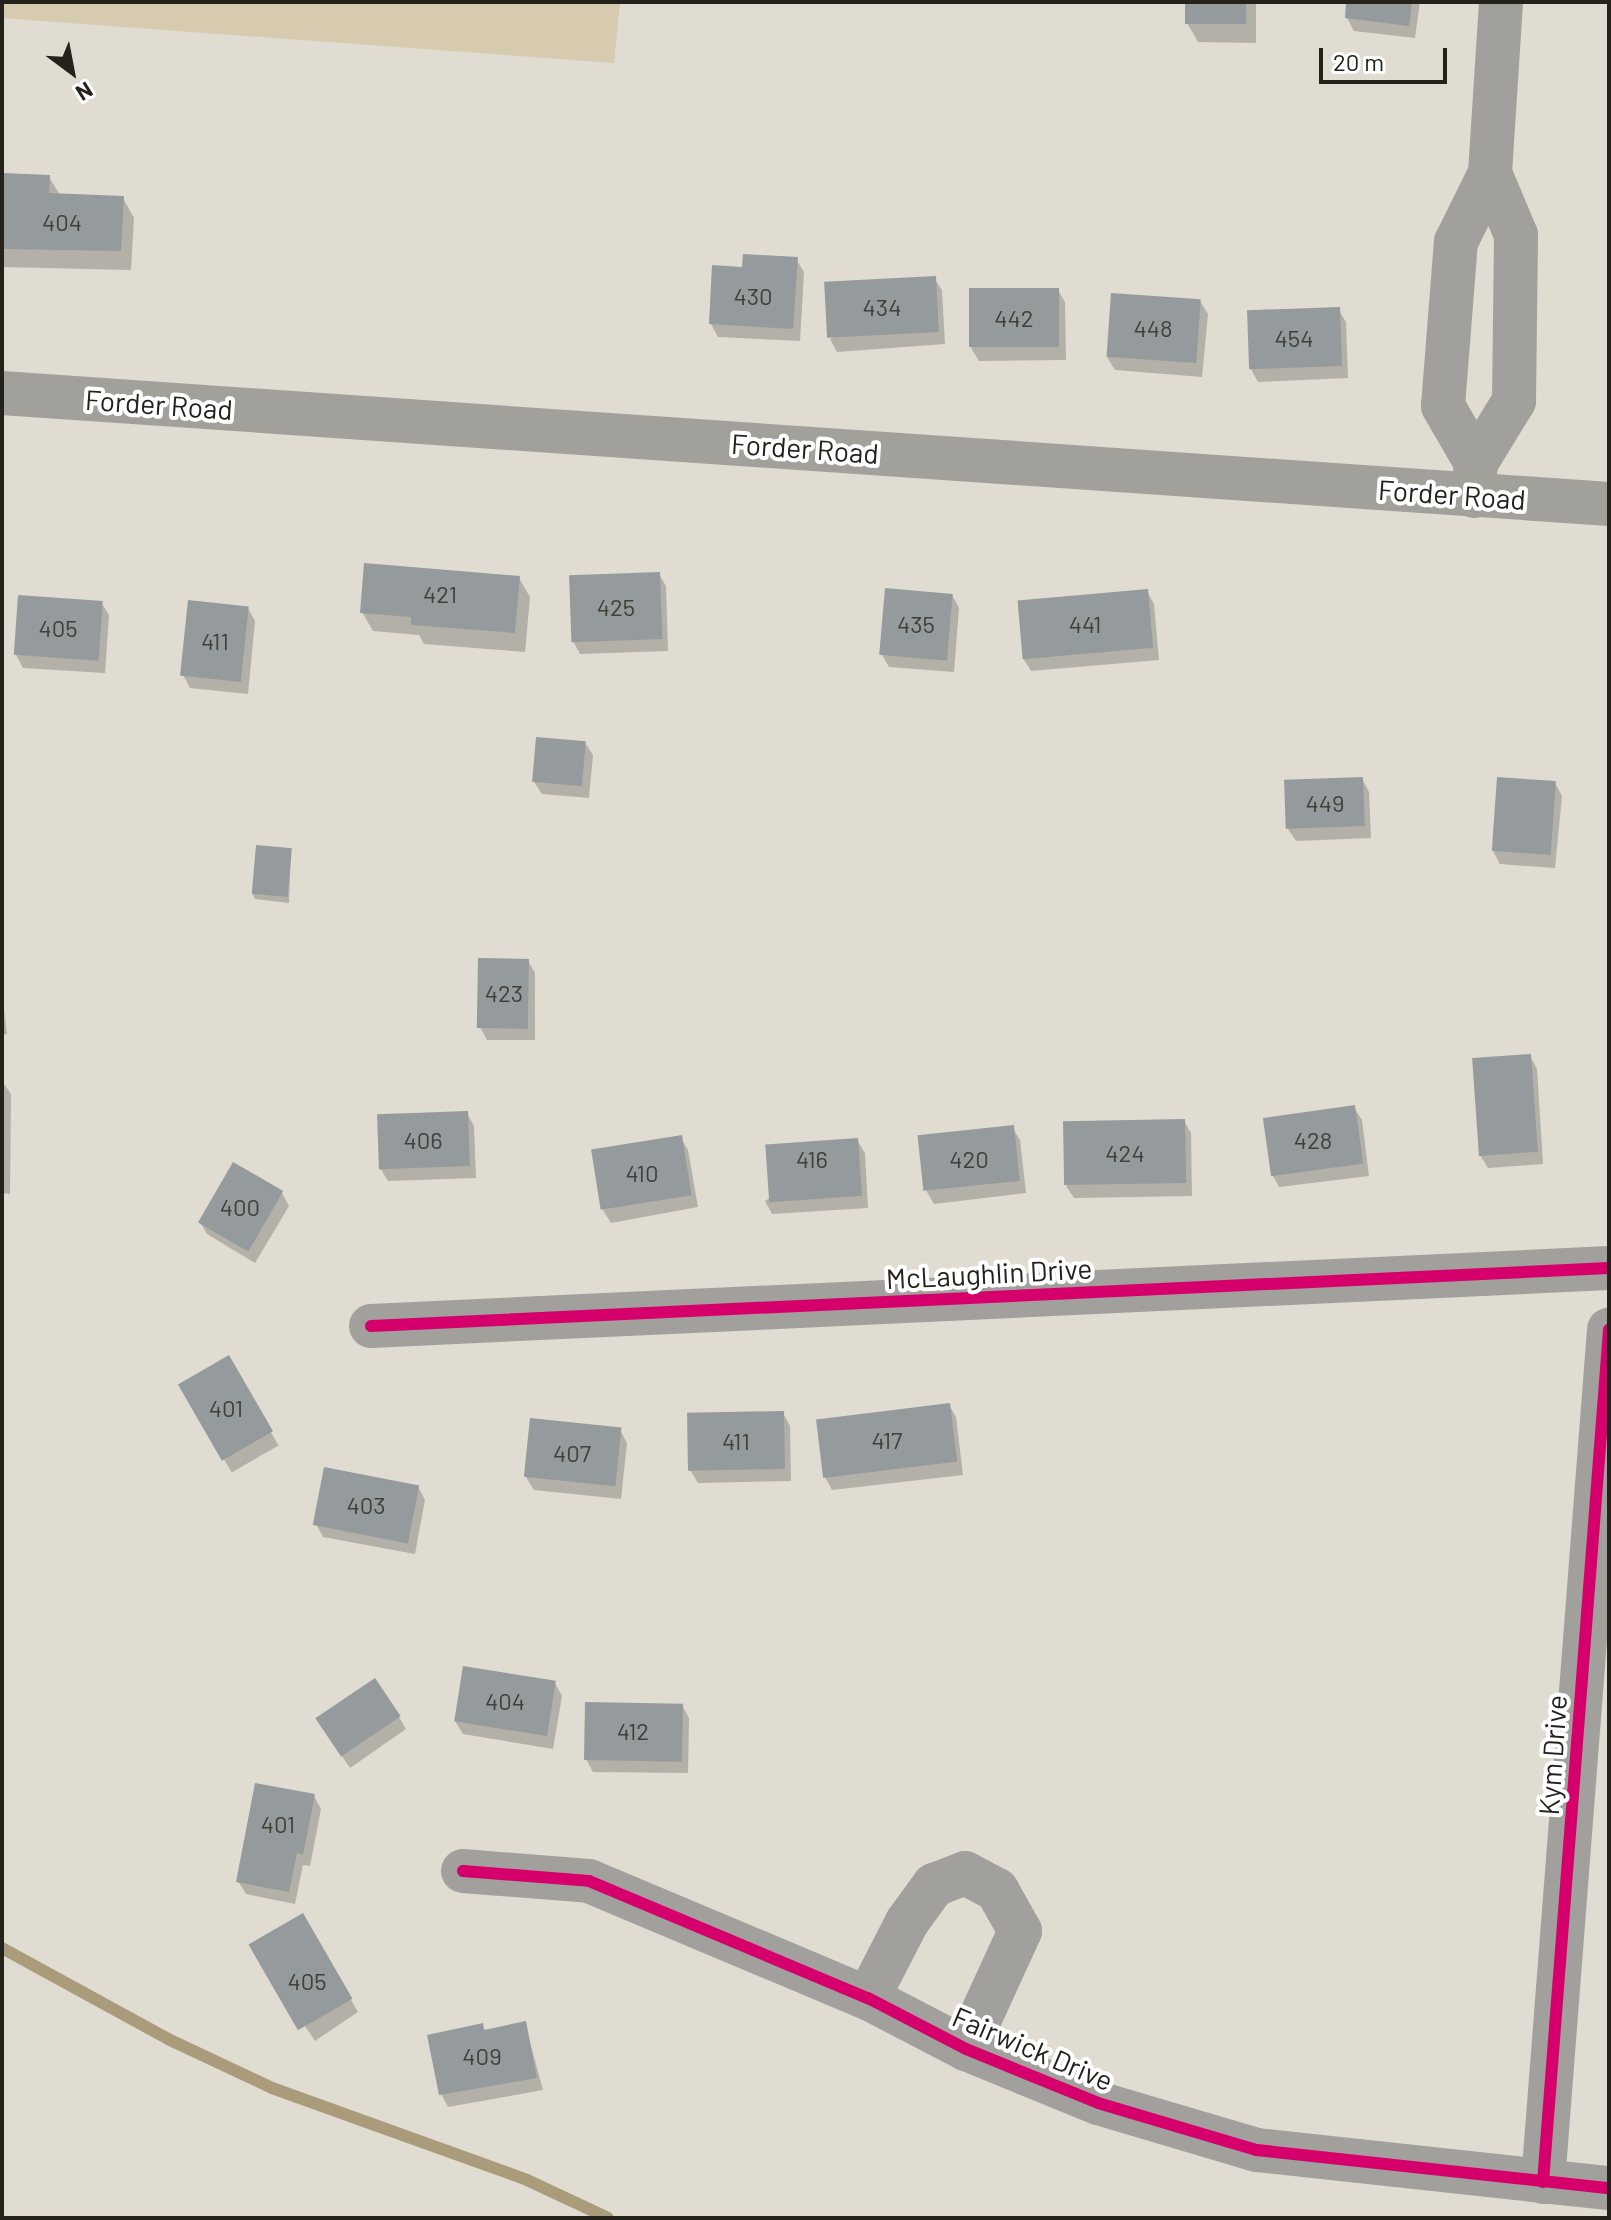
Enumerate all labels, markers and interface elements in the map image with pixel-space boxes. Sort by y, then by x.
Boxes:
north arrow [32,32,112,112]
scale bar [1323,32,1451,82]
text: 20 m [1333,47,1384,76]
text: N [72,77,98,107]
house number: 404 [42,208,82,236]
house number: 430 [733,282,773,310]
house number: 434 [863,293,901,321]
house number: 442 [994,304,1034,332]
house number: 448 [1134,314,1172,342]
house number: 454 [1275,324,1313,352]
street label: Forder Road [84,382,234,426]
street label: Forder Road [730,426,880,470]
street label: Forder Road [1377,472,1527,516]
house number: 421 [423,580,457,608]
house number: 425 [597,593,635,621]
house number: 435 [897,610,935,638]
house number: 441 [1069,610,1101,638]
house number: 405 [38,614,78,642]
house number: 411 [201,627,229,655]
house number: 449 [1306,789,1344,817]
house number: 423 [485,979,523,1007]
house number: 406 [403,1126,443,1154]
house number: 428 [1294,1126,1332,1154]
house number: 424 [1105,1139,1145,1167]
house number: 416 [796,1145,828,1173]
house number: 420 [949,1145,989,1173]
house number: 410 [626,1159,658,1187]
house number: 400 [220,1193,260,1221]
street label: McLaughlin Drive [885,1251,1093,1295]
house number: 401 [209,1394,243,1422]
house number: 417 [872,1426,902,1454]
house number: 411 [722,1427,750,1455]
house number: 407 [553,1439,591,1467]
house number: 403 [346,1491,386,1519]
house number: 404 [485,1687,525,1715]
street label: Kym Drive [1531,1694,1573,1816]
house number: 412 [617,1717,649,1745]
house number: 401 [261,1810,295,1838]
house number: 405 [287,1967,327,1995]
street label: Fairwick Drive [948,1999,1118,2097]
house number: 409 [462,2042,502,2070]

